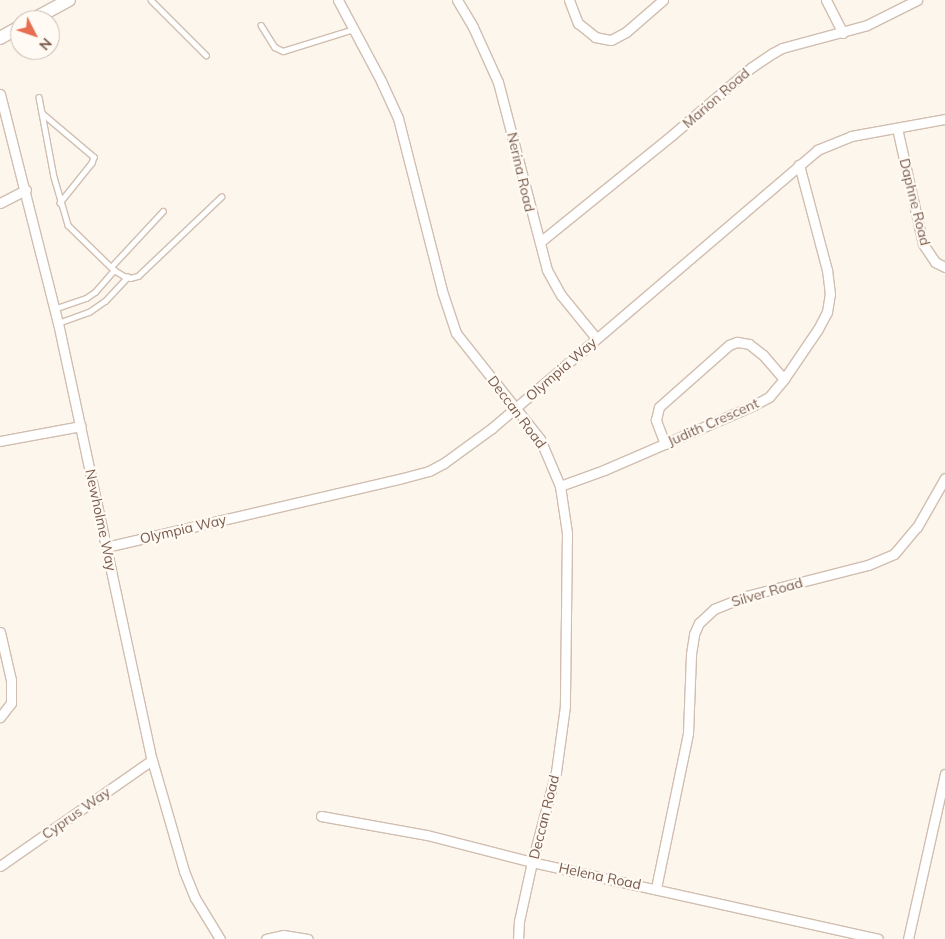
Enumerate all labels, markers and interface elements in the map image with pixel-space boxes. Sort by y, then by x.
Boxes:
north arrow [10,10,60,60]
text: N [35,34,56,54]
street label: Marion Road [679,64,753,132]
street label: Nerina Road [504,131,538,213]
street label: Daphne Road [896,157,934,247]
street label: Olympia Way [522,334,600,404]
street label: Deccan Road [484,372,550,452]
street label: Judith Crescent [665,394,761,450]
street label: Newholme Way [82,468,120,572]
street label: Olympia Way [138,511,228,547]
street label: Silver Road [729,574,805,610]
street label: Deccan Road [525,773,563,861]
street label: Cyprus Way [39,783,113,843]
street label: Helena Road [557,859,643,893]

